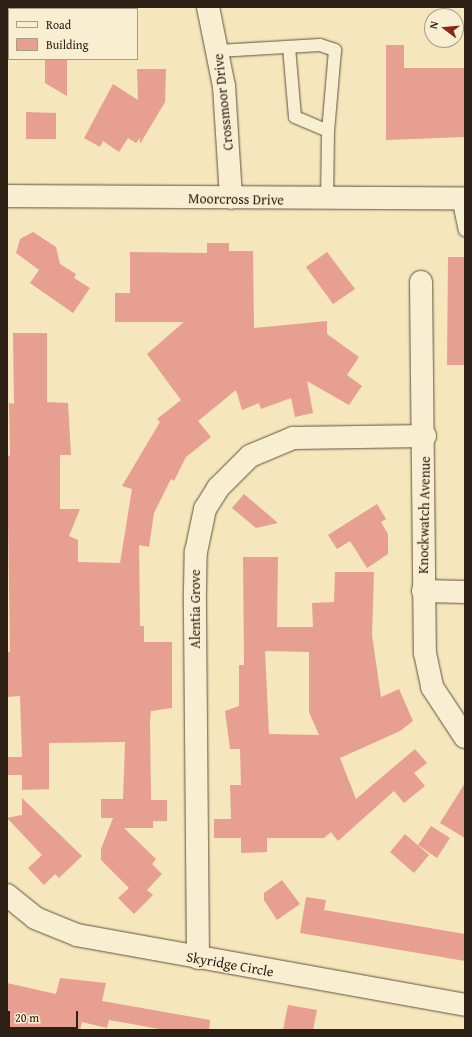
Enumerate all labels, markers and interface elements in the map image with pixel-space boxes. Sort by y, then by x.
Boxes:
legend [8,8,138,60]
north arrow [424,8,464,48]
text: Road [46,16,71,33]
text: N [425,19,442,31]
text: Building [46,36,89,53]
street label: Crossmoor Drive [210,53,236,151]
street label: Moorcross Drive [188,190,284,208]
street label: Knockwatch Avenue [415,456,433,574]
street label: Alentia Grove [187,569,203,649]
street label: Skyridge Circle [185,948,275,980]
scale bar [10,1003,80,1029]
text: 20 m [15,1009,39,1026]

